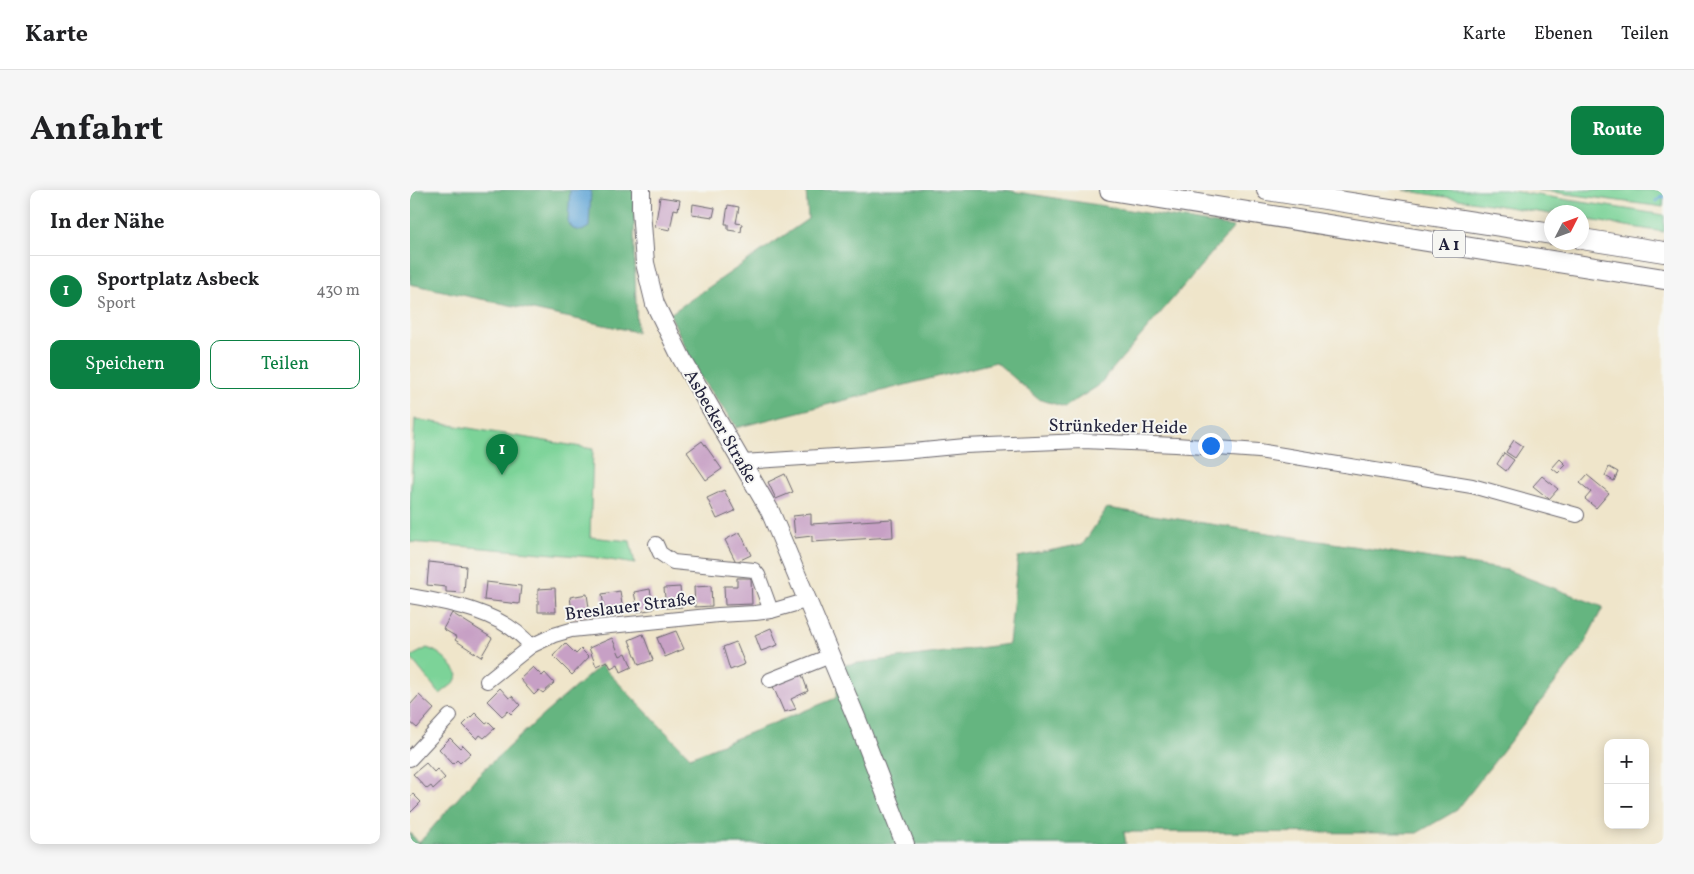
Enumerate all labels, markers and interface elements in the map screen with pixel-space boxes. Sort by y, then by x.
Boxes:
text: Karte [25,18,88,52]
text: Karte [1462,22,1506,47]
text: Ebenen [1534,22,1593,47]
text: Teilen [1621,22,1669,47]
text: Anfahrt [30,106,163,154]
button: Route [1571,106,1664,155]
north arrow [1544,205,1589,250]
text: In der Nähe [50,208,165,237]
road number: A 1 [1433,231,1465,258]
text: Sportplatz Asbeck [97,267,259,293]
text: 1 [63,280,69,302]
text: 430 m [316,280,360,302]
text: Sport [97,293,136,315]
button: Speichern [50,340,200,389]
button: Teilen [210,340,360,389]
street label: Asbecker Straße [677,365,762,488]
street label: Strünkeder Heide [1048,414,1188,441]
your location [1198,433,1224,459]
pin: 1 [486,434,518,475]
street label: Breslauer Straße [564,587,697,628]
map controls [1604,739,1649,829]
button: + [1604,739,1649,784]
button: − [1604,784,1649,829]

